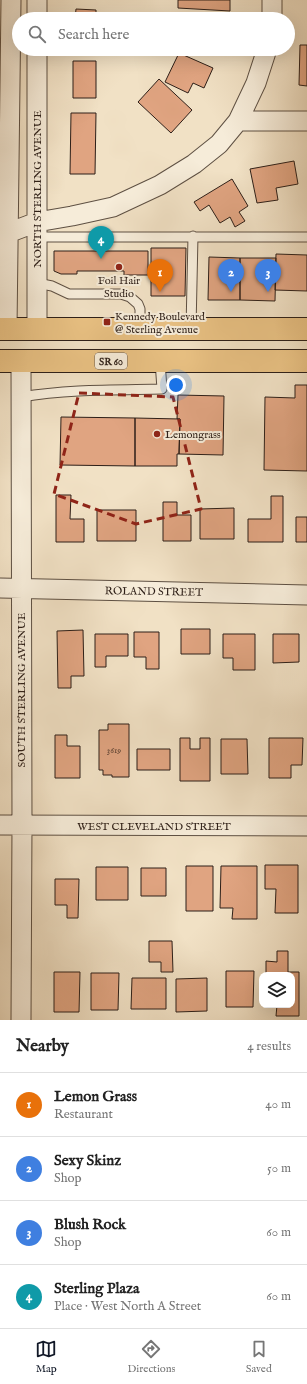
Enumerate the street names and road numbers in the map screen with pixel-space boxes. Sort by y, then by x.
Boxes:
street label: NORTH STERLING AVENUE [31,110,45,268]
road number: SR 60 [95,353,127,369]
street label: ROLAND STREET [105,584,203,600]
street label: SOUTH STERLING AVENUE [15,612,29,767]
street label: WEST CLEVELAND STREET [77,820,231,834]

